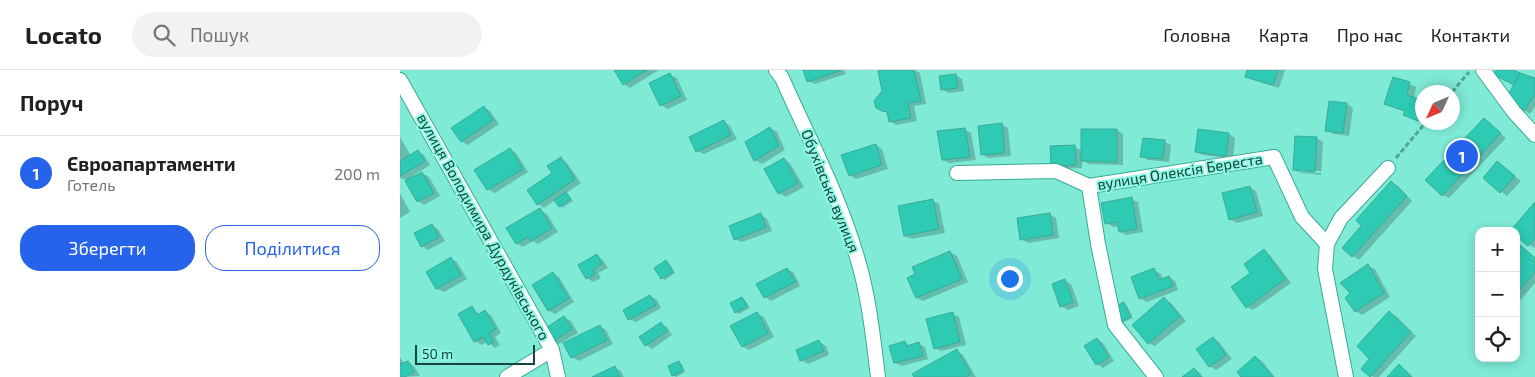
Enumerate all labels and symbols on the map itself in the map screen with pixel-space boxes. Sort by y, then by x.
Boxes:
north arrow [1415,85,1460,130]
street label: вулиця Володимира Дурдуківського [413,110,554,344]
street label: Обухівська вулиця [797,126,864,255]
pin: 1 [1446,137,1478,175]
street label: вулиця Олексія Береста [1096,149,1264,194]
your location [997,266,1023,292]
scale bar [415,342,535,365]

